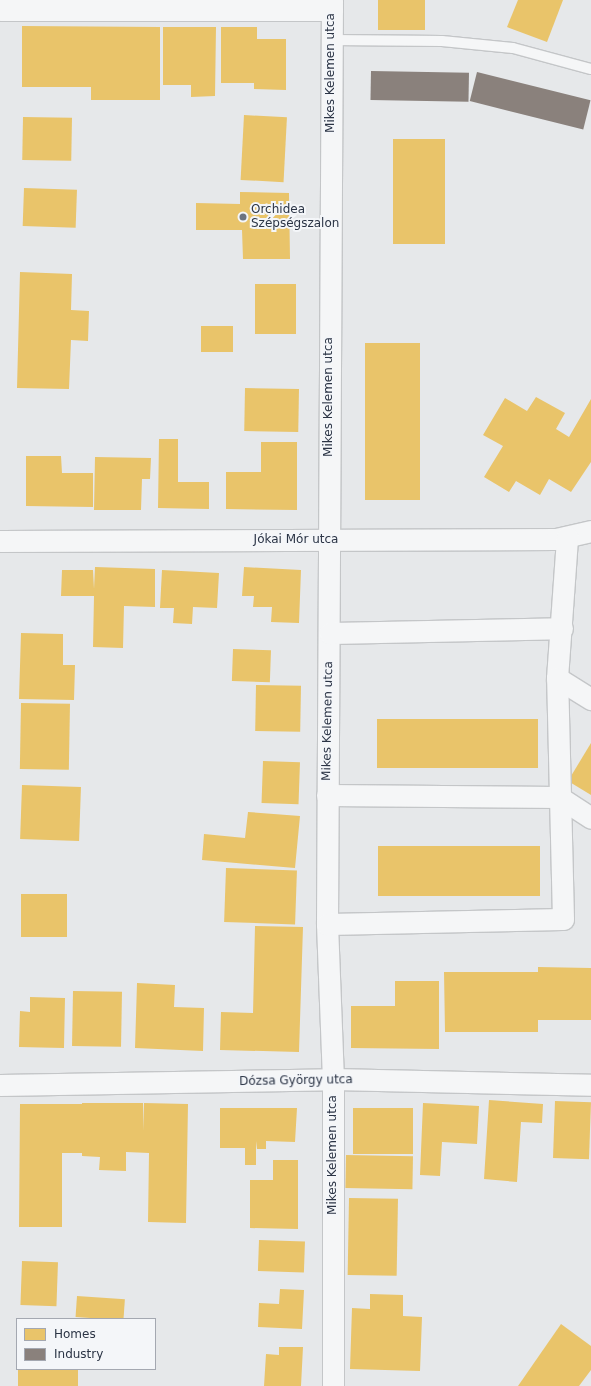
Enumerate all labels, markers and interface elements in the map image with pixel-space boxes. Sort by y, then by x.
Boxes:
street label: Mikes Kelemen utca [324,13,338,133]
place label: Orchidea Szépségszalon [251,203,339,231]
marker: Orchidea Szépségszalon [238,212,248,222]
street label: Mikes Kelemen utca [322,337,336,457]
street label: Jókai Mór utca [254,533,338,547]
street label: Mikes Kelemen utca [320,661,336,781]
street label: Dózsa György utca [239,1073,353,1089]
street label: Mikes Kelemen utca [326,1095,340,1215]
legend [16,1318,156,1370]
text: Homes [54,1327,96,1341]
text: Industry [54,1347,103,1361]

